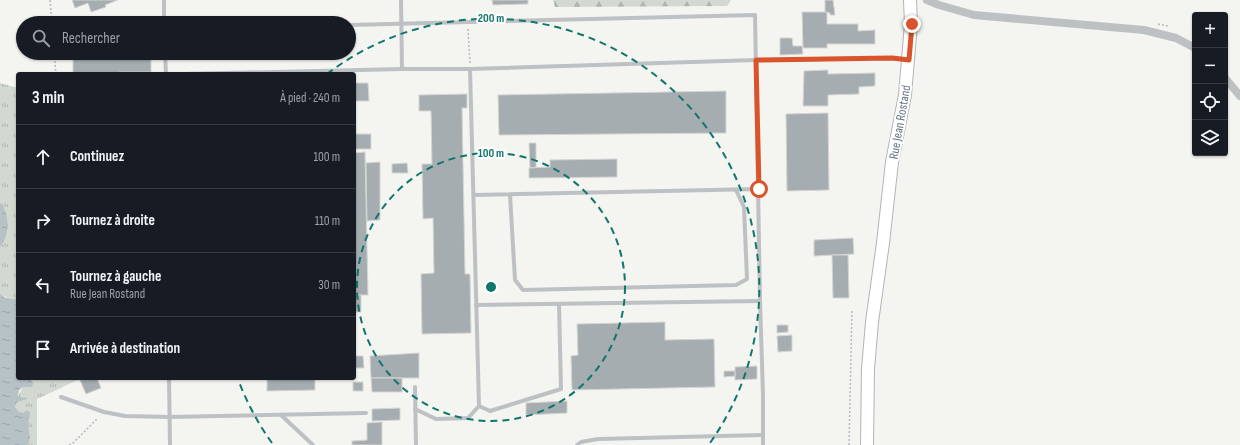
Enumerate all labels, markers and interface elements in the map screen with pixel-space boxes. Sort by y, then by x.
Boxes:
text: 200 m [478,11,504,26]
map controls [1192,12,1228,156]
button: + [1192,12,1228,48]
route end [903,15,921,33]
search box [16,16,356,60]
icon: search [30,27,52,49]
text: Rechercher [62,29,120,48]
button: − [1192,48,1228,84]
street label: Rue Jean Rostand [886,84,914,161]
button: locate [1192,84,1228,120]
text: 3 min [32,88,65,108]
text: À pied · 240 m [280,90,340,106]
button: layers [1192,120,1228,156]
icon: ahead [32,146,54,168]
text: 100 m [478,146,504,161]
text: Continuez [70,147,124,166]
text: 100 m [313,149,340,165]
route start [750,180,768,198]
icon: right [32,210,54,232]
text: Tournez à droite [70,211,155,230]
text: 110 m [315,213,340,229]
text: Tournez à gauche [70,267,161,286]
icon: left [32,274,54,296]
text: 30 m [318,277,340,293]
centre of rings [484,280,498,294]
text: Rue Jean Rostand [70,286,145,302]
icon: arrive [32,338,54,360]
text: Arrivée à destination [70,339,180,358]

